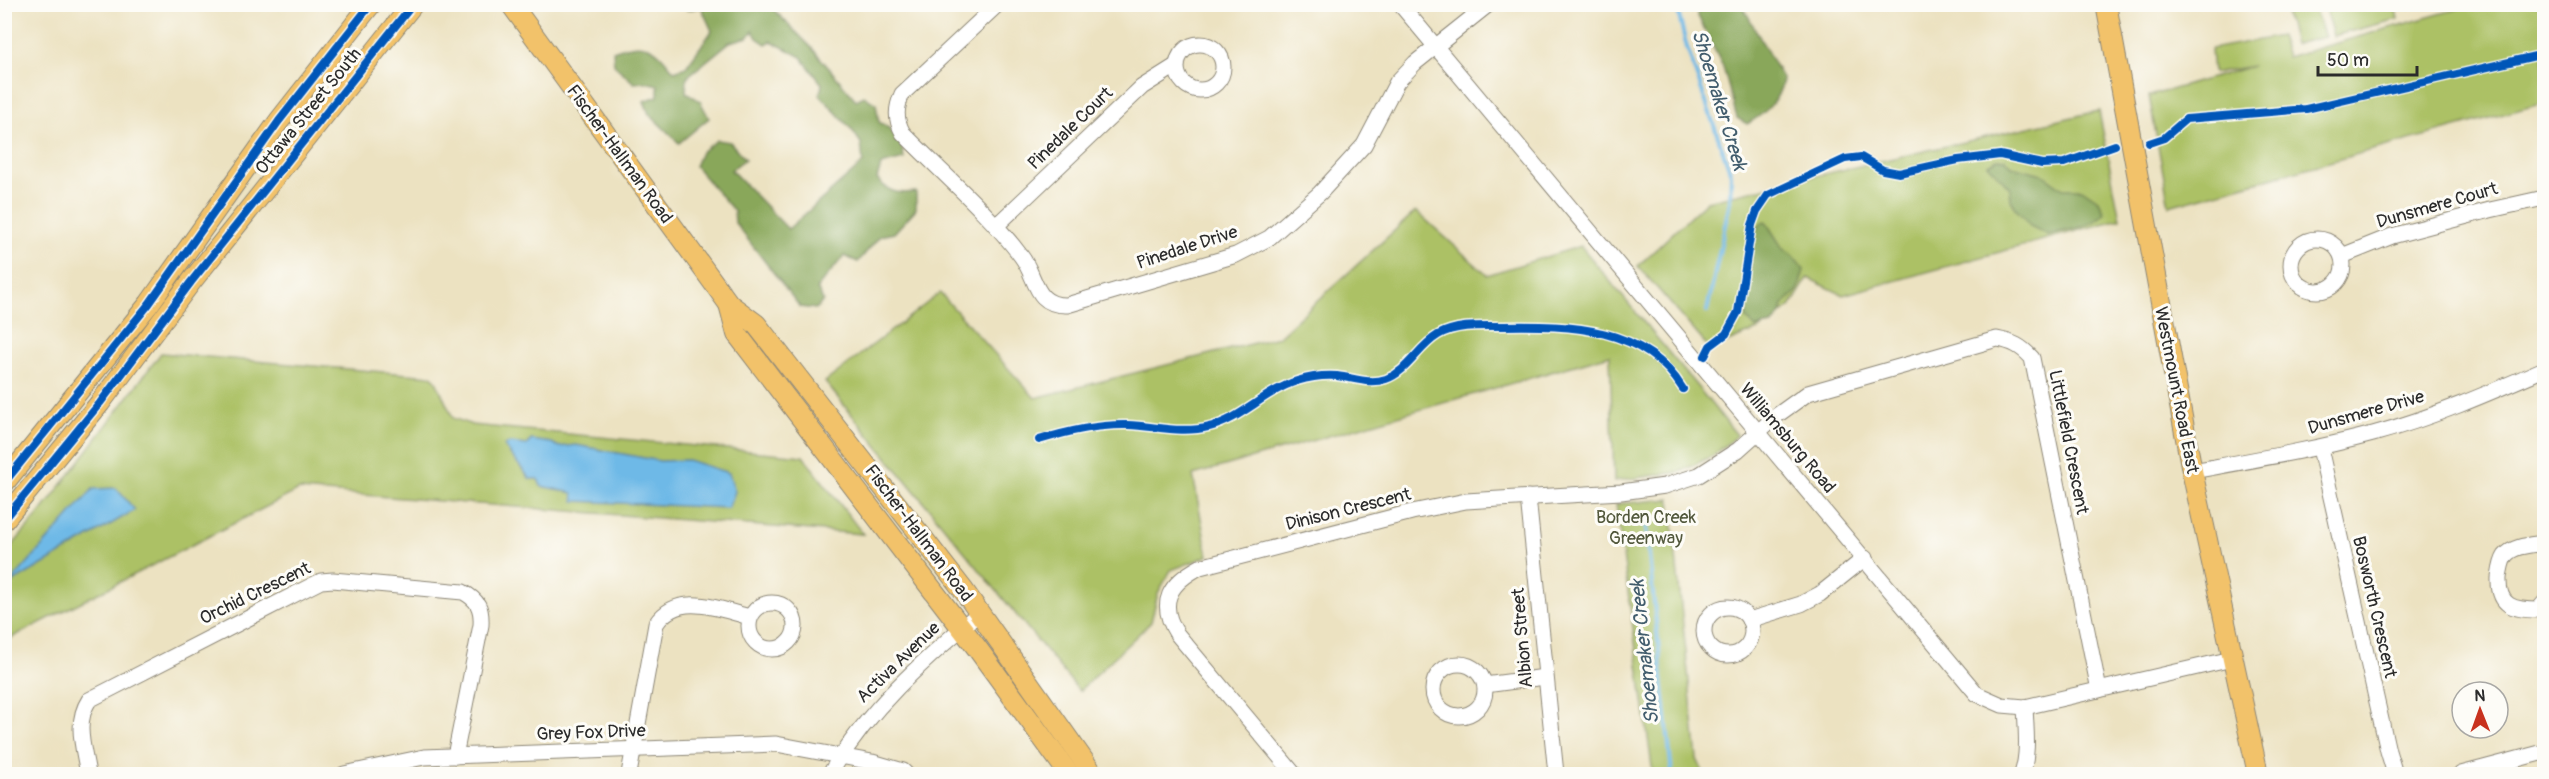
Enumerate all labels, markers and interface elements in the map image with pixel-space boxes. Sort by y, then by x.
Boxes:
water label: Shoemaker Creek [1686,27,1753,175]
scale bar [2318,39,2417,77]
street label: Ottawa Street South [250,43,367,179]
text: 50 m [2327,49,2369,72]
street label: Fischer-Hallman Road [561,80,678,228]
street label: Pinedale Court [1023,81,1118,175]
street label: Dunsmere Court [2374,177,2501,234]
street label: Pinedale Drive [1134,220,1241,275]
street label: Westmount Road East [2149,305,2204,476]
street label: Littlefield Crescent [2043,368,2094,517]
street label: Williamsburg Road [1735,378,1840,498]
street label: Dunsmere Drive [2305,385,2427,440]
street label: Fischer-Hallman Road [859,460,978,607]
street label: Dinison Crescent [1283,483,1414,536]
park label: Borden Creek Greenway [1596,506,1696,550]
street label: Bosworth Crescent [2347,534,2402,681]
street label: Orchid Crescent [196,556,315,630]
water label: Shoemaker Creek [1624,577,1665,726]
street label: Albion Street [1507,586,1538,689]
street label: Activa Avenue [852,617,945,708]
north arrow [2450,680,2510,740]
text: N [2474,686,2486,706]
street label: Grey Fox Drive [536,719,646,746]

